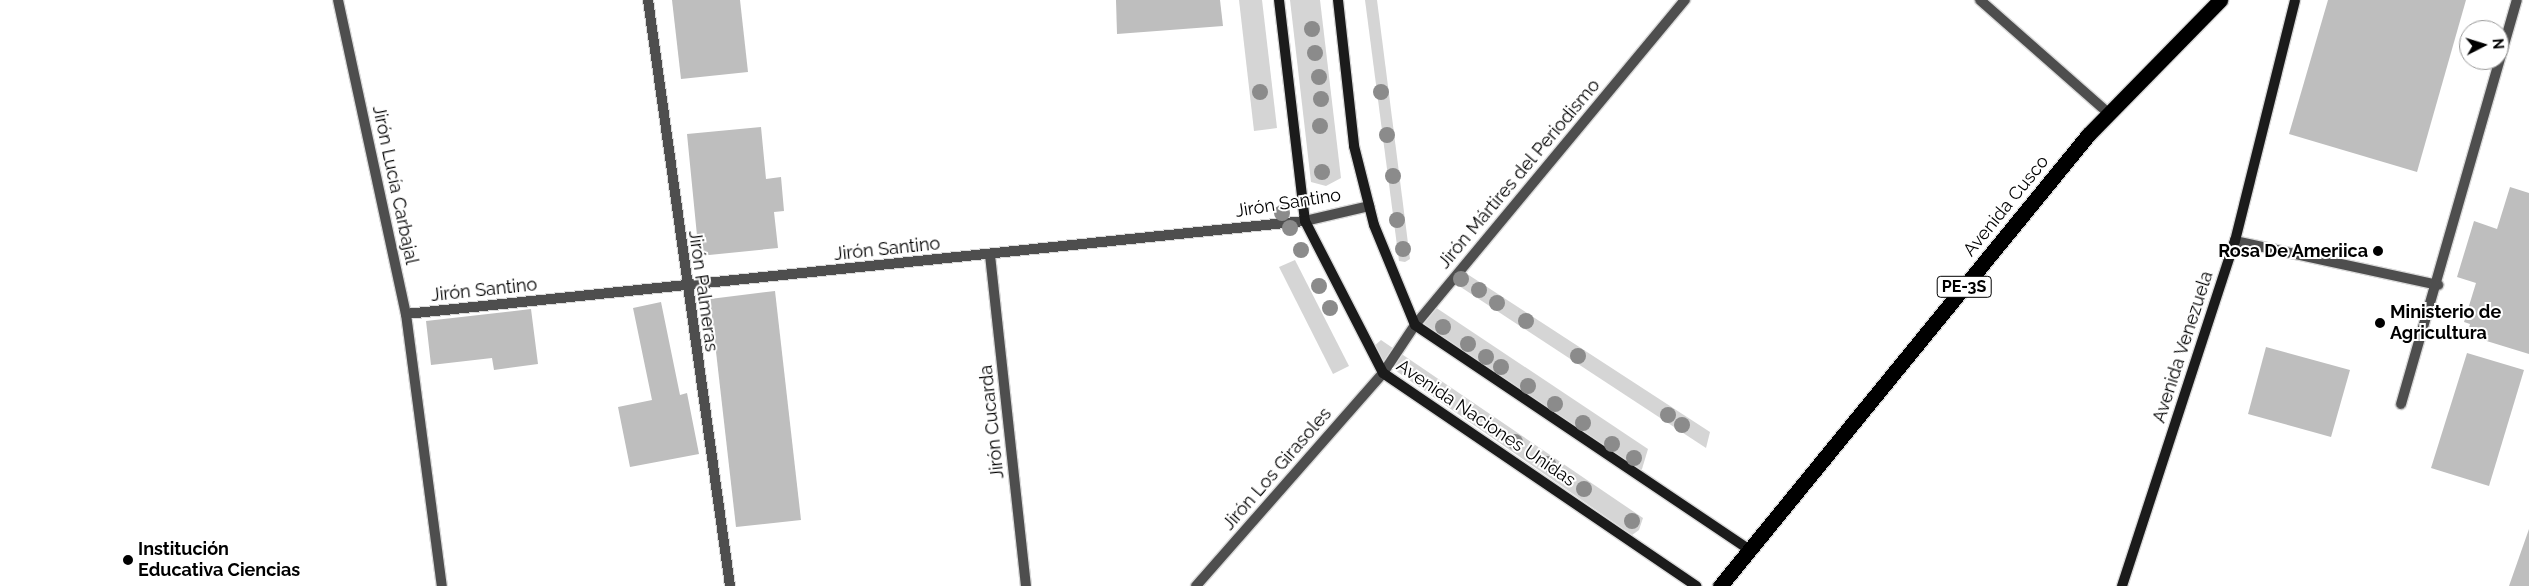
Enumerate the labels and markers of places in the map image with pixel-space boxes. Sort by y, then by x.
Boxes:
place label: Rosa De Ameriica [2218,240,2368,262]
marker: Rosa De Ameriica [2372,245,2384,257]
place label: Ministerio de Agricultura [2390,302,2501,344]
marker: Ministerio de Agricultura [2374,317,2386,329]
place label: Institución Educativa Ciencias [138,539,300,582]
marker: Institución Educativa Ciencias [122,554,134,566]

